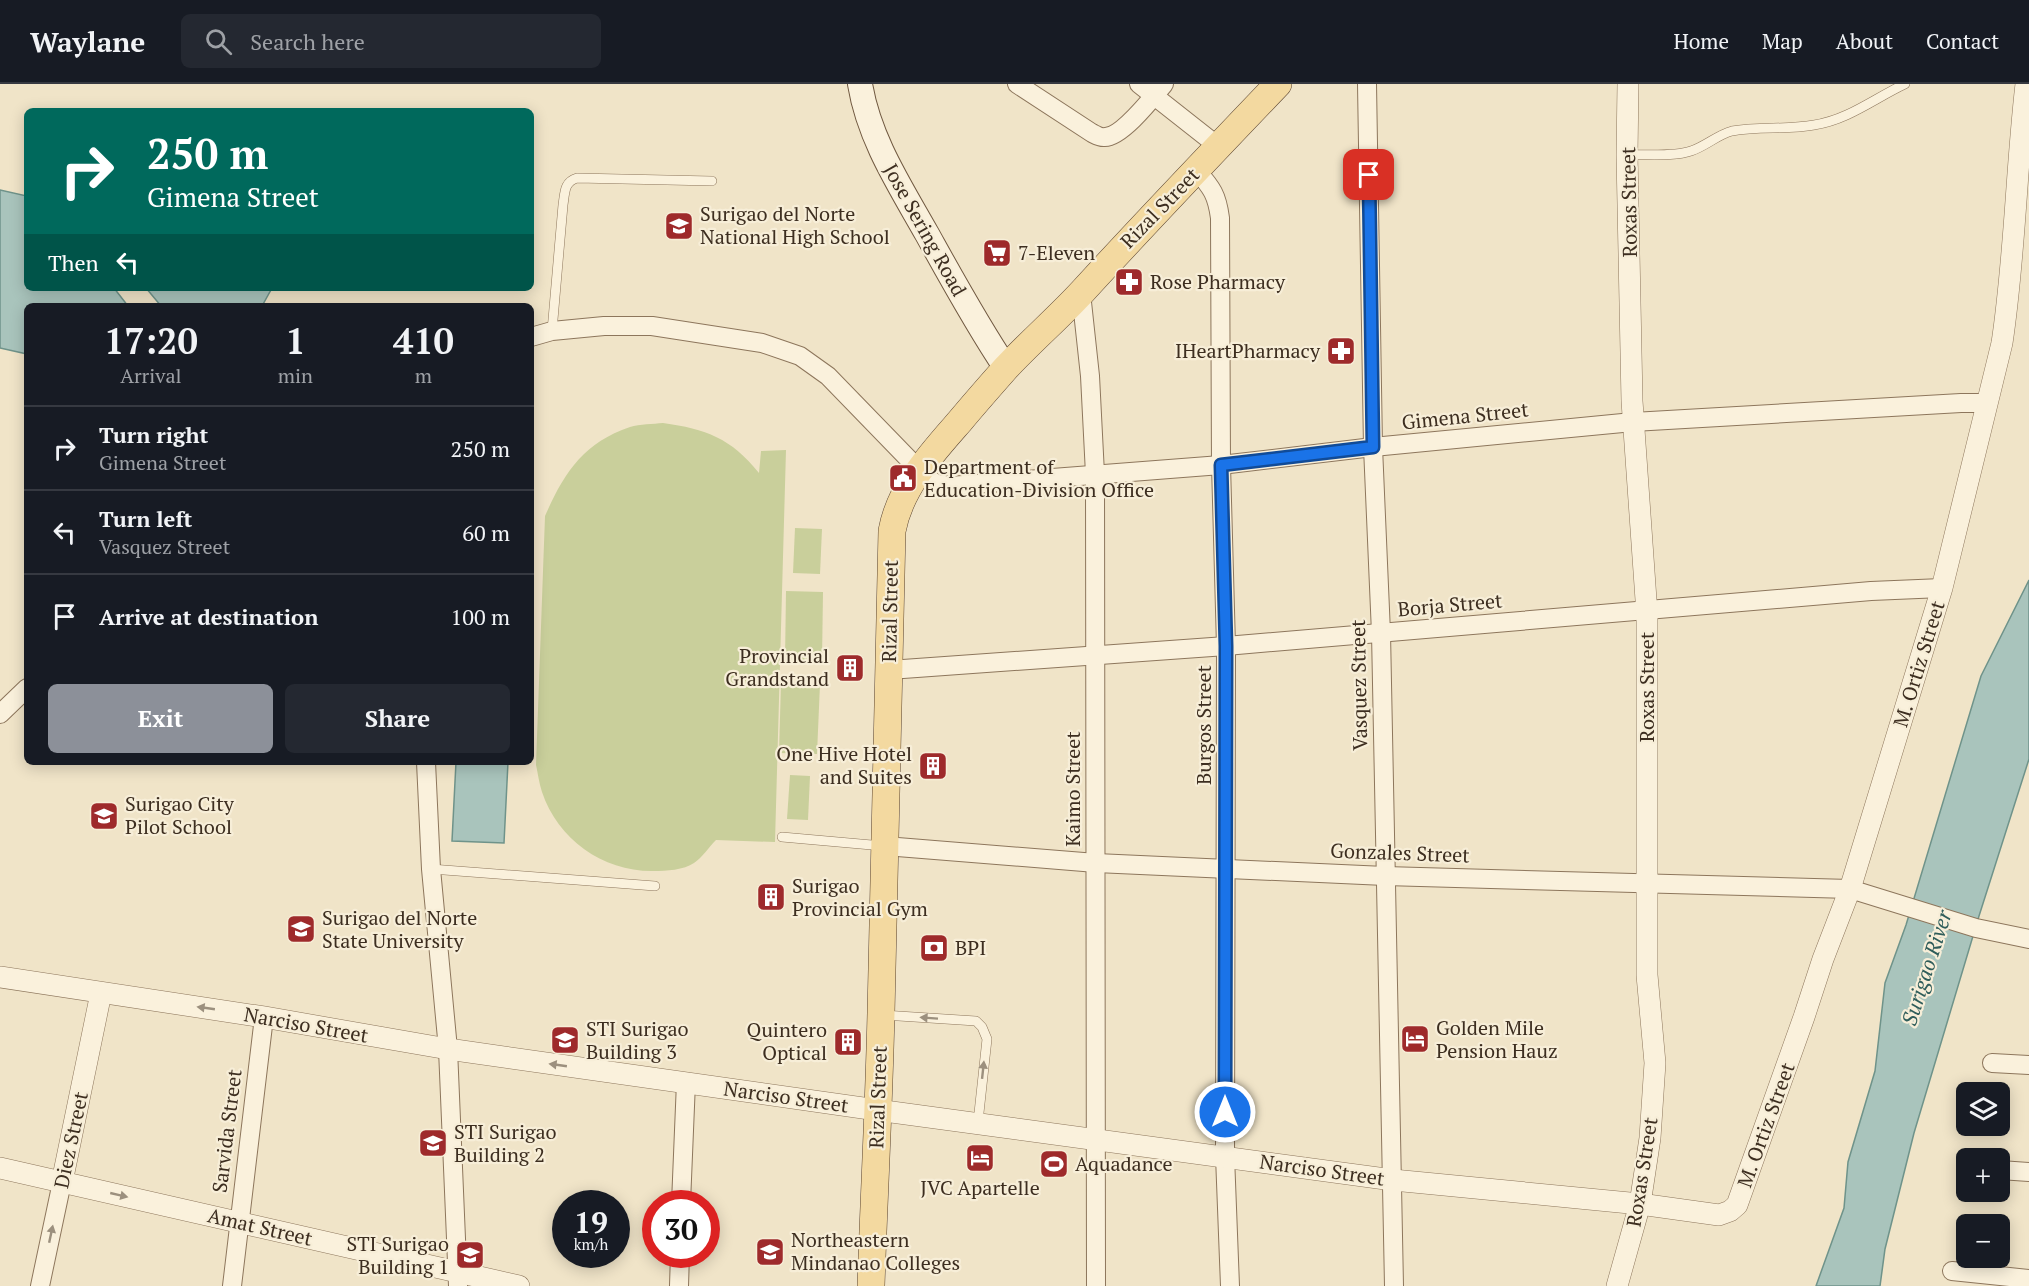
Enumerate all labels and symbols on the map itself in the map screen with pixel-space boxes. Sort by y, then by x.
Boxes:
street label: Roxas Street [1614,146,1643,258]
pin [1343,149,1394,200]
street label: Jose Sering Road [878,159,973,301]
street label: Rizal Street [1114,161,1205,254]
place label: Surigao del Norte National High School [700,200,890,250]
school or university icon: Surigao del Norte National High School [663,210,695,242]
supermarket icon: 7-Eleven [981,237,1013,269]
place label: 7-Eleven [1018,239,1095,266]
pharmacy icon: Rose Pharmacy [1113,266,1145,298]
place label: Rose Pharmacy [1150,268,1286,295]
pharmacy icon: IHeartPharmacy [1325,335,1357,367]
place label: IHeartPharmacy [1175,337,1321,364]
street label: Gimena Street [1400,395,1530,436]
place label: Department of Education-Division Office [924,453,1154,503]
public building icon: Department of Education-Division Office [887,462,919,494]
street label: Rizal Street [875,559,904,663]
street label: Borja Street [1396,586,1504,623]
street label: M. Ortiz Street [1886,597,1951,730]
street label: Vasquez Street [1344,619,1373,751]
street label: Roxas Street [1633,631,1660,742]
place label: Provincial Grandstand [725,642,829,692]
building icon: Provincial Grandstand [834,652,866,684]
street label: Burgos Street [1190,664,1217,785]
street label: Kaimo Street [1059,731,1086,847]
place label: One Hive Hotel and Suites [776,740,912,790]
building icon: One Hive Hotel and Suites [917,750,949,782]
place label: Surigao City Pilot School [125,790,235,840]
school or university icon: Surigao City Pilot School [88,800,120,832]
street label: Gonzales Street [1330,837,1471,868]
place label: Surigao Provincial Gym [792,872,928,922]
building icon: Surigao Provincial Gym [755,881,787,913]
place label: Surigao del Norte State University [322,904,477,954]
water label: Surigao River [1894,906,1958,1029]
school or university icon: Surigao del Norte State University [285,913,317,945]
bank icon: BPI [918,932,950,964]
place label: BPI [955,934,986,961]
street label: Narciso Street [242,1000,371,1049]
one-way arrow [197,1004,216,1013]
one-way arrow [919,1013,938,1023]
place label: Golden Mile Pension Hauz [1436,1014,1558,1064]
place label: STI Surigao Building 3 [586,1015,689,1065]
place label: Quintero Optical [747,1016,827,1066]
hotel icon: Golden Mile Pension Hauz [1399,1023,1431,1055]
school or university icon: STI Surigao Building 3 [549,1024,581,1056]
building icon: Quintero Optical [832,1026,864,1058]
street label: Rizal Street [862,1045,893,1149]
street label: M. Ortiz Street [1730,1058,1801,1191]
one-way arrow [549,1060,568,1069]
one-way arrow [978,1060,988,1079]
street label: Sarvida Street [206,1067,248,1194]
street label: Narciso Street [722,1074,851,1119]
position arrow [1193,1080,1257,1144]
street label: Diez Street [47,1089,94,1191]
street label: Roxas Street [1620,1115,1664,1229]
place label: STI Surigao Building 2 [454,1118,557,1168]
school or university icon: STI Surigao Building 2 [417,1127,449,1159]
hotel icon: JVC Apartelle [964,1142,996,1174]
street label: Narciso Street [1258,1147,1387,1192]
sports icon: Aquadance [1038,1148,1070,1180]
place label: Aquadance [1075,1150,1173,1177]
place label: JVC Apartelle [920,1174,1040,1201]
speed limit sign: 30 [642,1190,720,1268]
one-way arrow [110,1191,129,1200]
street label: Amat Street [205,1201,316,1252]
one-way arrow [47,1224,56,1243]
place label: Northeastern Mindanao Colleges [791,1226,960,1276]
place label: STI Surigao Building 1 [346,1230,449,1280]
school or university icon: Northeastern Mindanao Colleges [754,1236,786,1268]
school or university icon: STI Surigao Building 1 [454,1239,486,1271]

